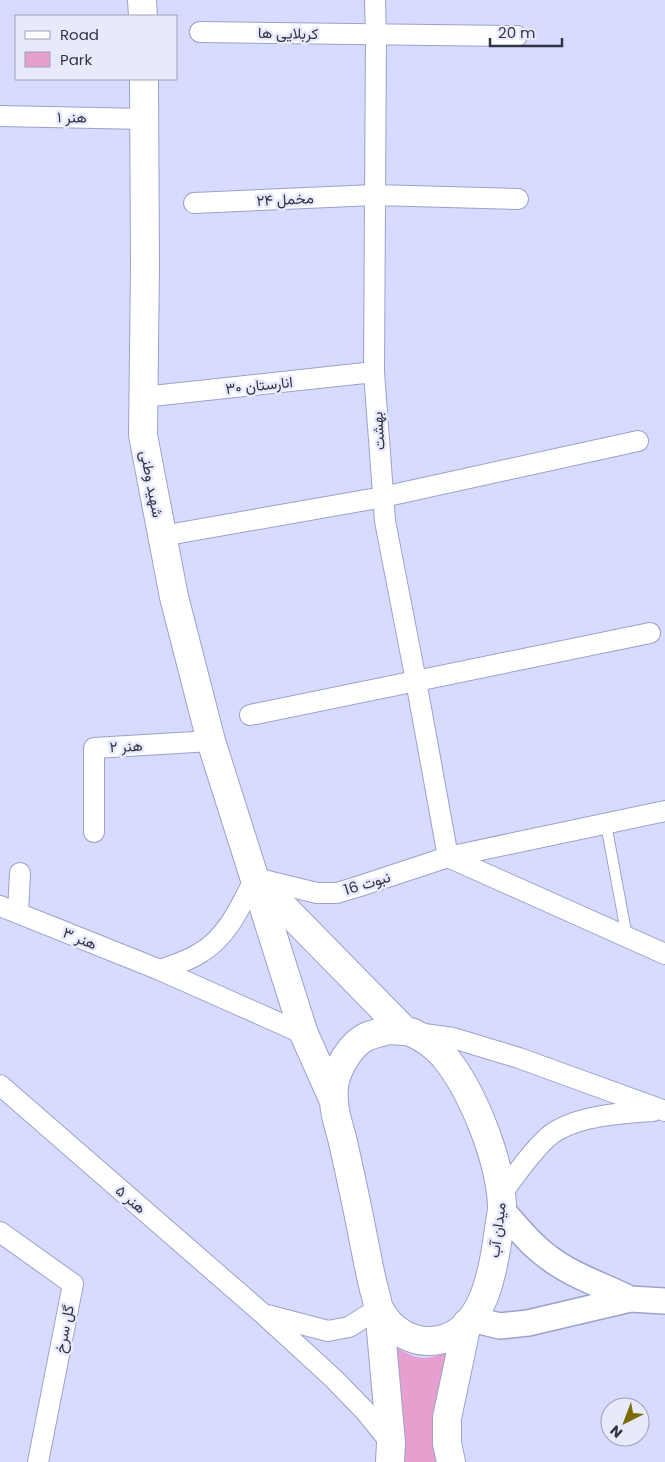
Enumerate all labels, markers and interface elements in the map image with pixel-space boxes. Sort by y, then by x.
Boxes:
legend [15,15,178,80]
scale bar [490,15,562,47]
street label: کربلایی ها [258,22,319,44]
text: 20 m [498,22,536,43]
text: Road [60,24,99,45]
text: Park [60,49,92,70]
street label: هنر ۱ [57,106,87,128]
street label: مخمل ۲۴ [256,187,314,211]
street label: انارستان ۳۰ [224,371,294,399]
street label: بهشت [366,411,390,451]
street label: شهید وطنی [135,449,169,520]
street label: هنر ۲ [109,735,143,757]
street label: نبوت 16 [341,866,393,900]
street label: هنر ۳ [60,922,100,954]
street label: هنر ۵ [111,1180,151,1218]
street label: میدان آب [483,1201,511,1259]
street label: گل سرخ [49,1303,80,1355]
north arrow [600,1397,650,1447]
text: N [606,1421,627,1443]

